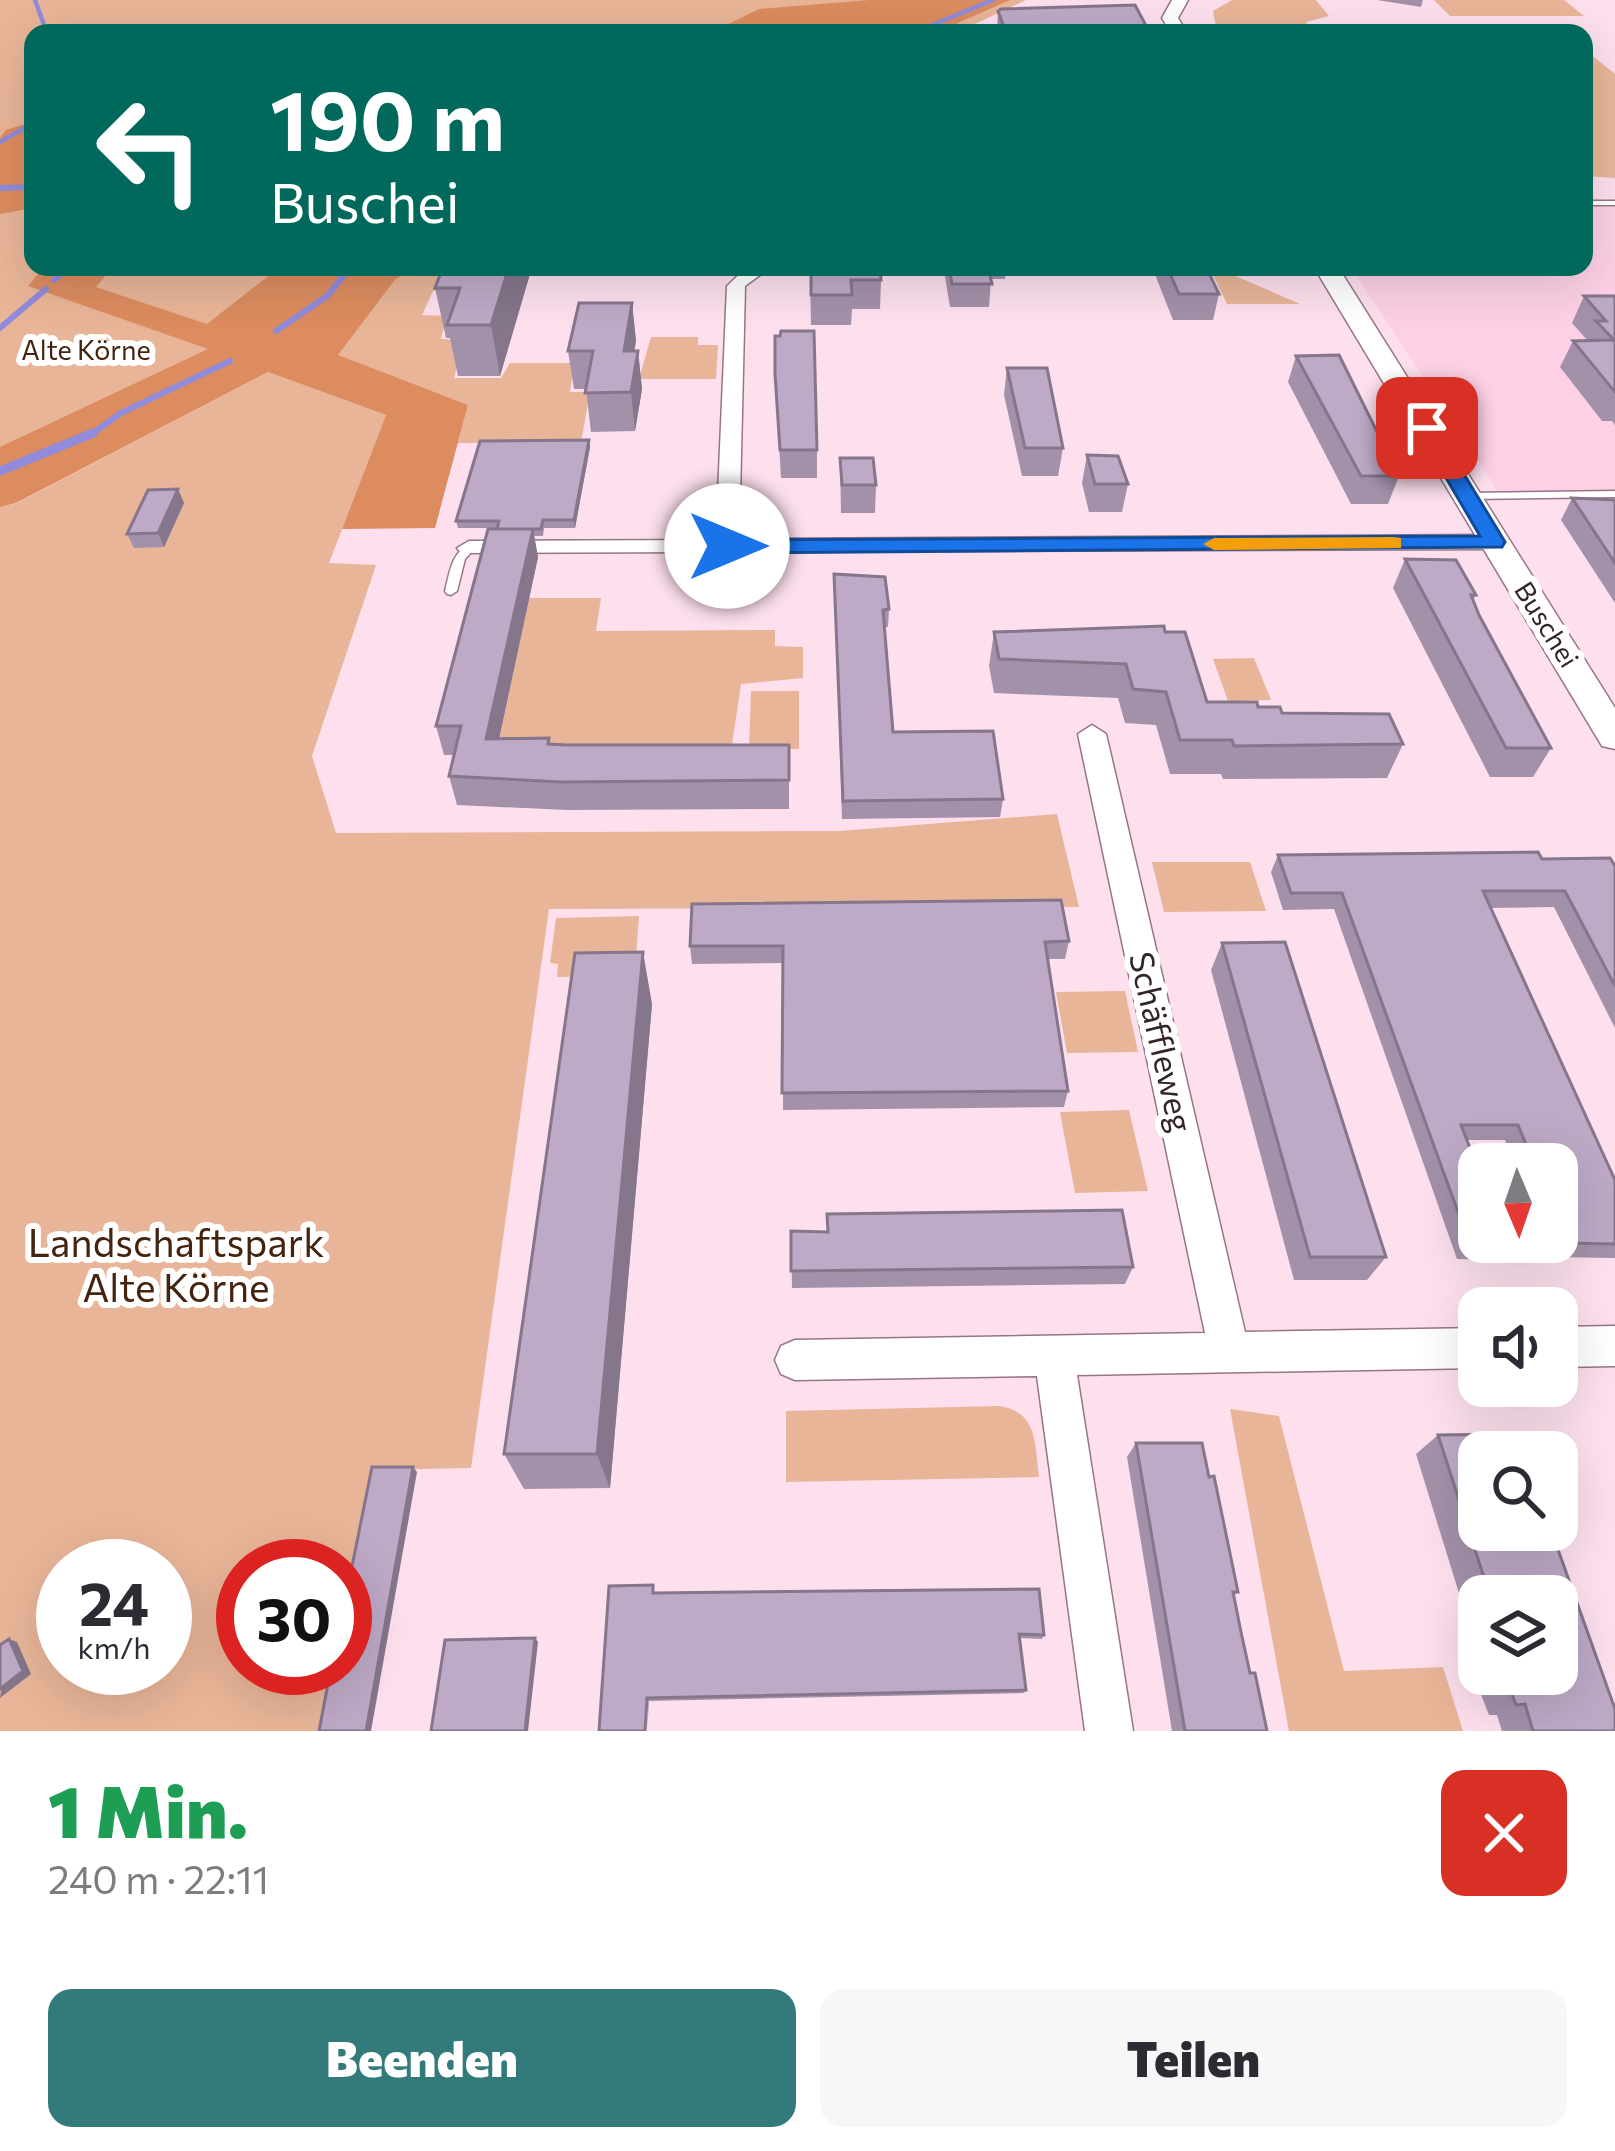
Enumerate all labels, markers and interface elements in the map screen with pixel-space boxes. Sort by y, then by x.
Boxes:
text: 190 m [270,66,505,168]
icon: left [72,72,228,228]
text: Buschei [270,168,460,234]
park label: Alte Körne [21,333,151,366]
pin [1376,377,1478,479]
icon: arrive [1394,395,1460,461]
position arrow [664,483,790,609]
street label: Buschei [1508,575,1586,673]
street label: Schäffleweg [1122,948,1203,1136]
north arrow [1458,1143,1578,1263]
map controls [1458,1143,1578,1695]
park label: Landschaftspark Alte Körne [28,1217,324,1310]
button: sound [1458,1287,1578,1407]
button: search [1458,1431,1578,1551]
speed limit sign: 30 [216,1539,372,1695]
text: 24 [79,1565,149,1638]
button: layers [1458,1575,1578,1695]
text: km/h [78,1628,150,1665]
text: 1 Min. [48,1765,248,1853]
button: close [1441,1770,1567,1896]
text: 240 m · 22:11 [48,1854,269,1902]
button: Beenden [48,1989,796,2127]
button: Teilen [820,1989,1567,2127]

